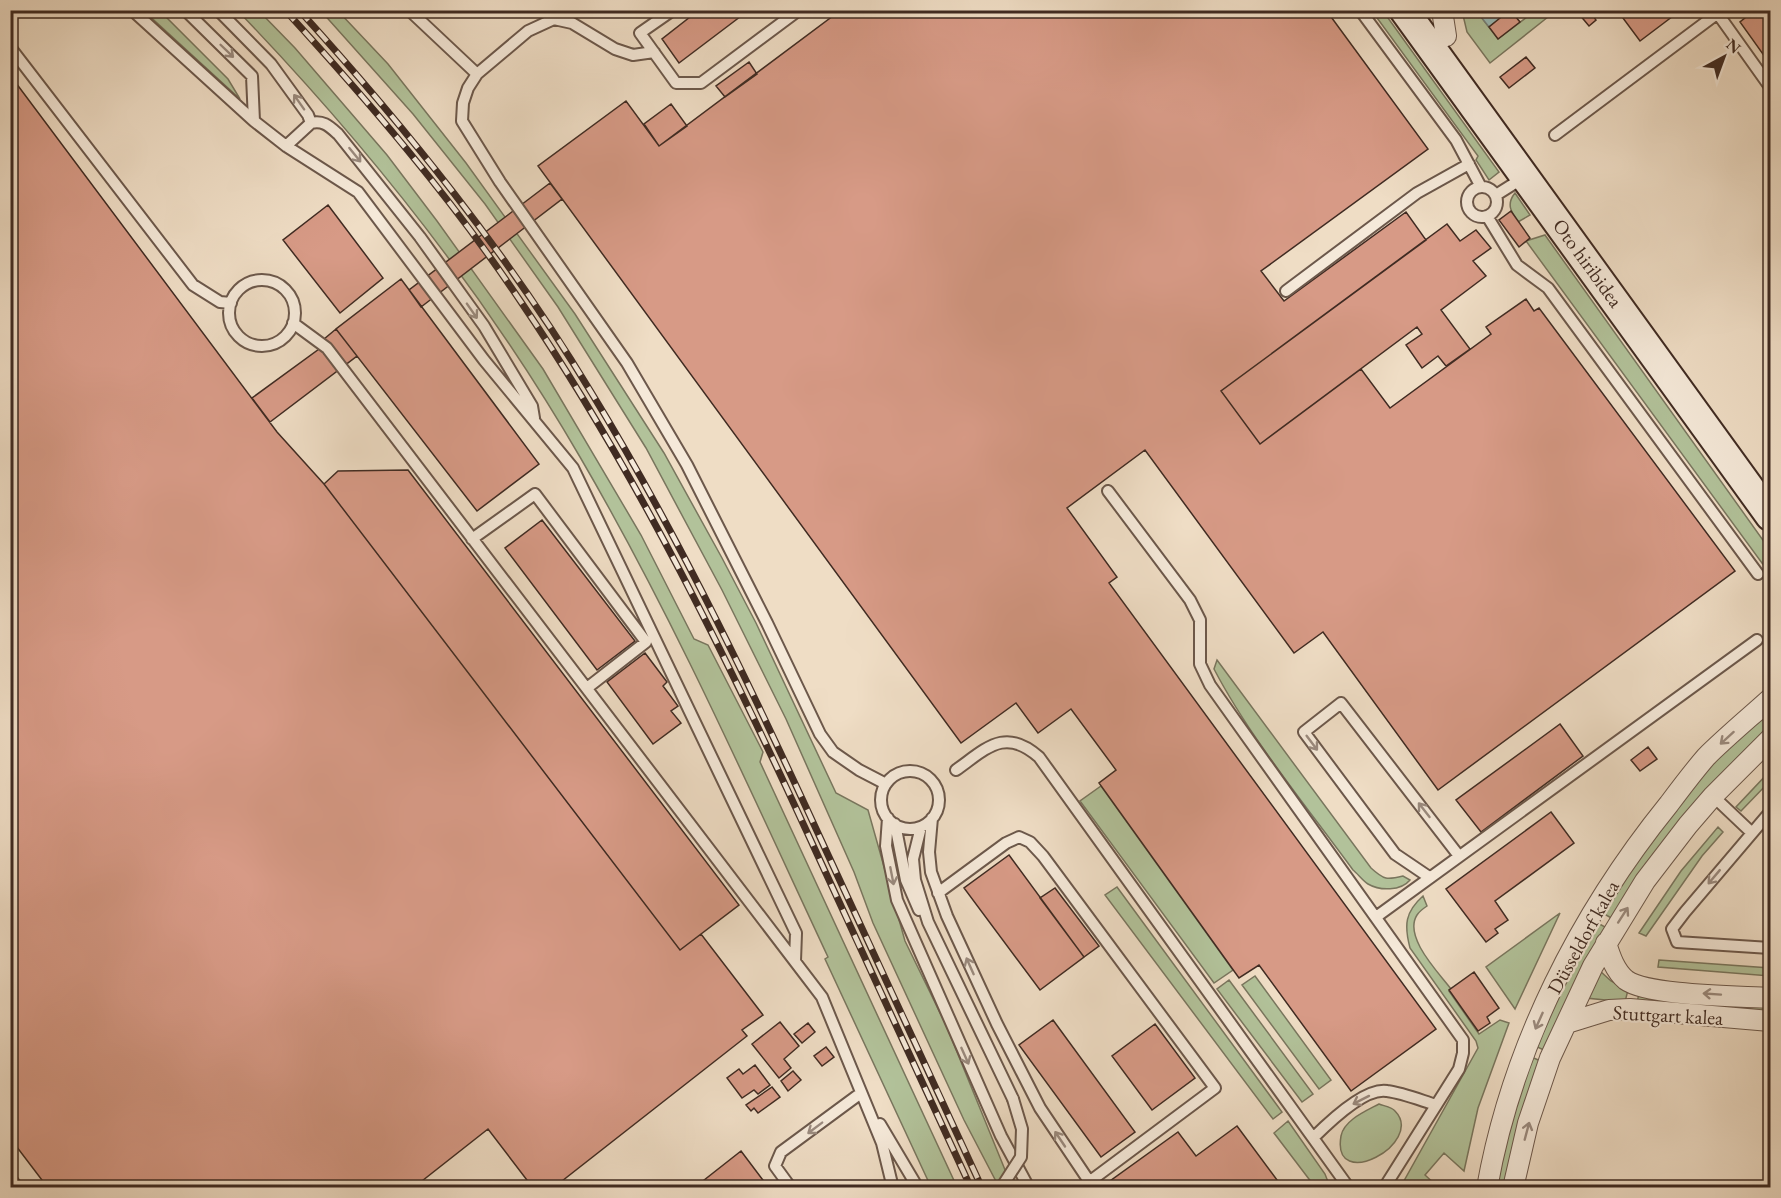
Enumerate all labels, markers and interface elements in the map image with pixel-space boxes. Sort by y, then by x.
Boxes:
north arrow [1694,27,1754,87]
text: N [1722,34,1745,58]
one-way arrow [219,44,234,58]
one-way arrow [293,94,305,111]
one-way arrow [348,147,361,163]
street label: Oto hiribidea [1547,214,1629,312]
one-way arrow [466,302,479,318]
one-way arrow [1720,731,1735,745]
one-way arrow [1306,734,1318,750]
one-way arrow [1417,802,1430,818]
one-way arrow [887,866,898,885]
one-way arrow [1707,869,1720,885]
street label: Düsseldorf kalea [1541,876,1625,998]
one-way arrow [1617,907,1629,924]
one-way arrow [964,958,976,976]
one-way arrow [1703,988,1723,999]
street label: Stuttgart kalea [1612,999,1724,1031]
one-way arrow [1532,1011,1544,1029]
one-way arrow [960,1047,971,1065]
one-way arrow [1352,1094,1370,1106]
one-way arrow [807,1121,823,1134]
one-way arrow [1521,1122,1533,1141]
one-way arrow [1054,1132,1066,1148]

